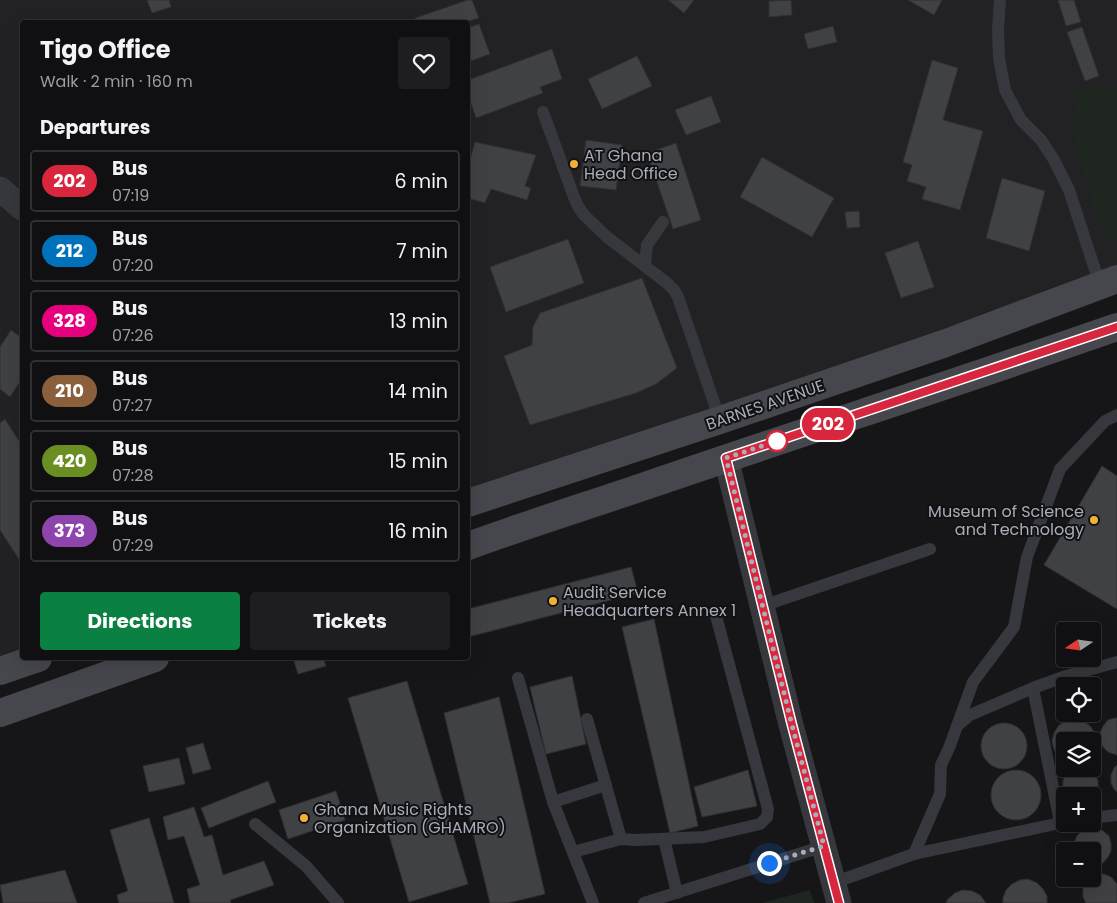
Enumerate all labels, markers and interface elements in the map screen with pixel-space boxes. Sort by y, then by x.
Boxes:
text: Tigo Office [40,33,170,66]
button: heart [398,37,450,89]
text: Walk · 2 min · 160 m [40,70,193,93]
text: Departures [40,114,150,141]
place label: AT Ghana Head Office [584,144,678,185]
text: Bus [112,155,148,182]
marker: AT Ghana Head Office [568,158,580,170]
text: 202 [53,168,86,193]
text: 6 min [394,168,448,195]
text: 07:19 [112,184,149,207]
text: Bus [112,225,148,252]
text: 212 [56,238,83,263]
text: 7 min [396,238,448,265]
text: 07:20 [112,254,153,277]
text: Bus [112,295,148,322]
text: 328 [53,308,86,333]
text: 13 min [389,308,448,335]
text: 07:26 [112,324,154,347]
text: Bus [112,365,148,392]
street label: BARNES AVENUE [703,374,827,436]
text: 210 [55,378,84,403]
text: 14 min [388,378,448,405]
text: 07:27 [112,394,152,417]
line badge: 202 [799,408,857,440]
text: 202 [812,411,844,436]
unlabelled marker [766,430,788,452]
text: Bus [112,435,148,462]
text: 420 [52,448,87,473]
text: 15 min [389,448,448,475]
text: 07:28 [112,464,154,487]
place label: Museum of Science and Technology [928,500,1084,541]
text: Bus [112,505,148,532]
marker: Museum of Science and Technology [1088,514,1100,526]
text: 373 [54,518,85,543]
text: 16 min [388,518,448,545]
text: 07:29 [112,534,153,557]
place label: Audit Service Headquarters Annex 1 [563,581,736,622]
button: Directions [40,592,240,650]
button: Tickets [250,592,450,650]
marker: Audit Service Headquarters Annex 1 [547,595,559,607]
north arrow [1056,622,1101,668]
map controls [1056,622,1101,887]
button: locate [1056,677,1101,722]
button: layers [1056,732,1101,777]
button: + [1056,787,1101,832]
place label: Ghana Music Rights Organization (GHAMRO) [314,798,506,839]
marker: Ghana Music Rights Organization (GHAMRO) [298,812,310,824]
button: − [1056,842,1101,887]
your location [757,851,782,876]

